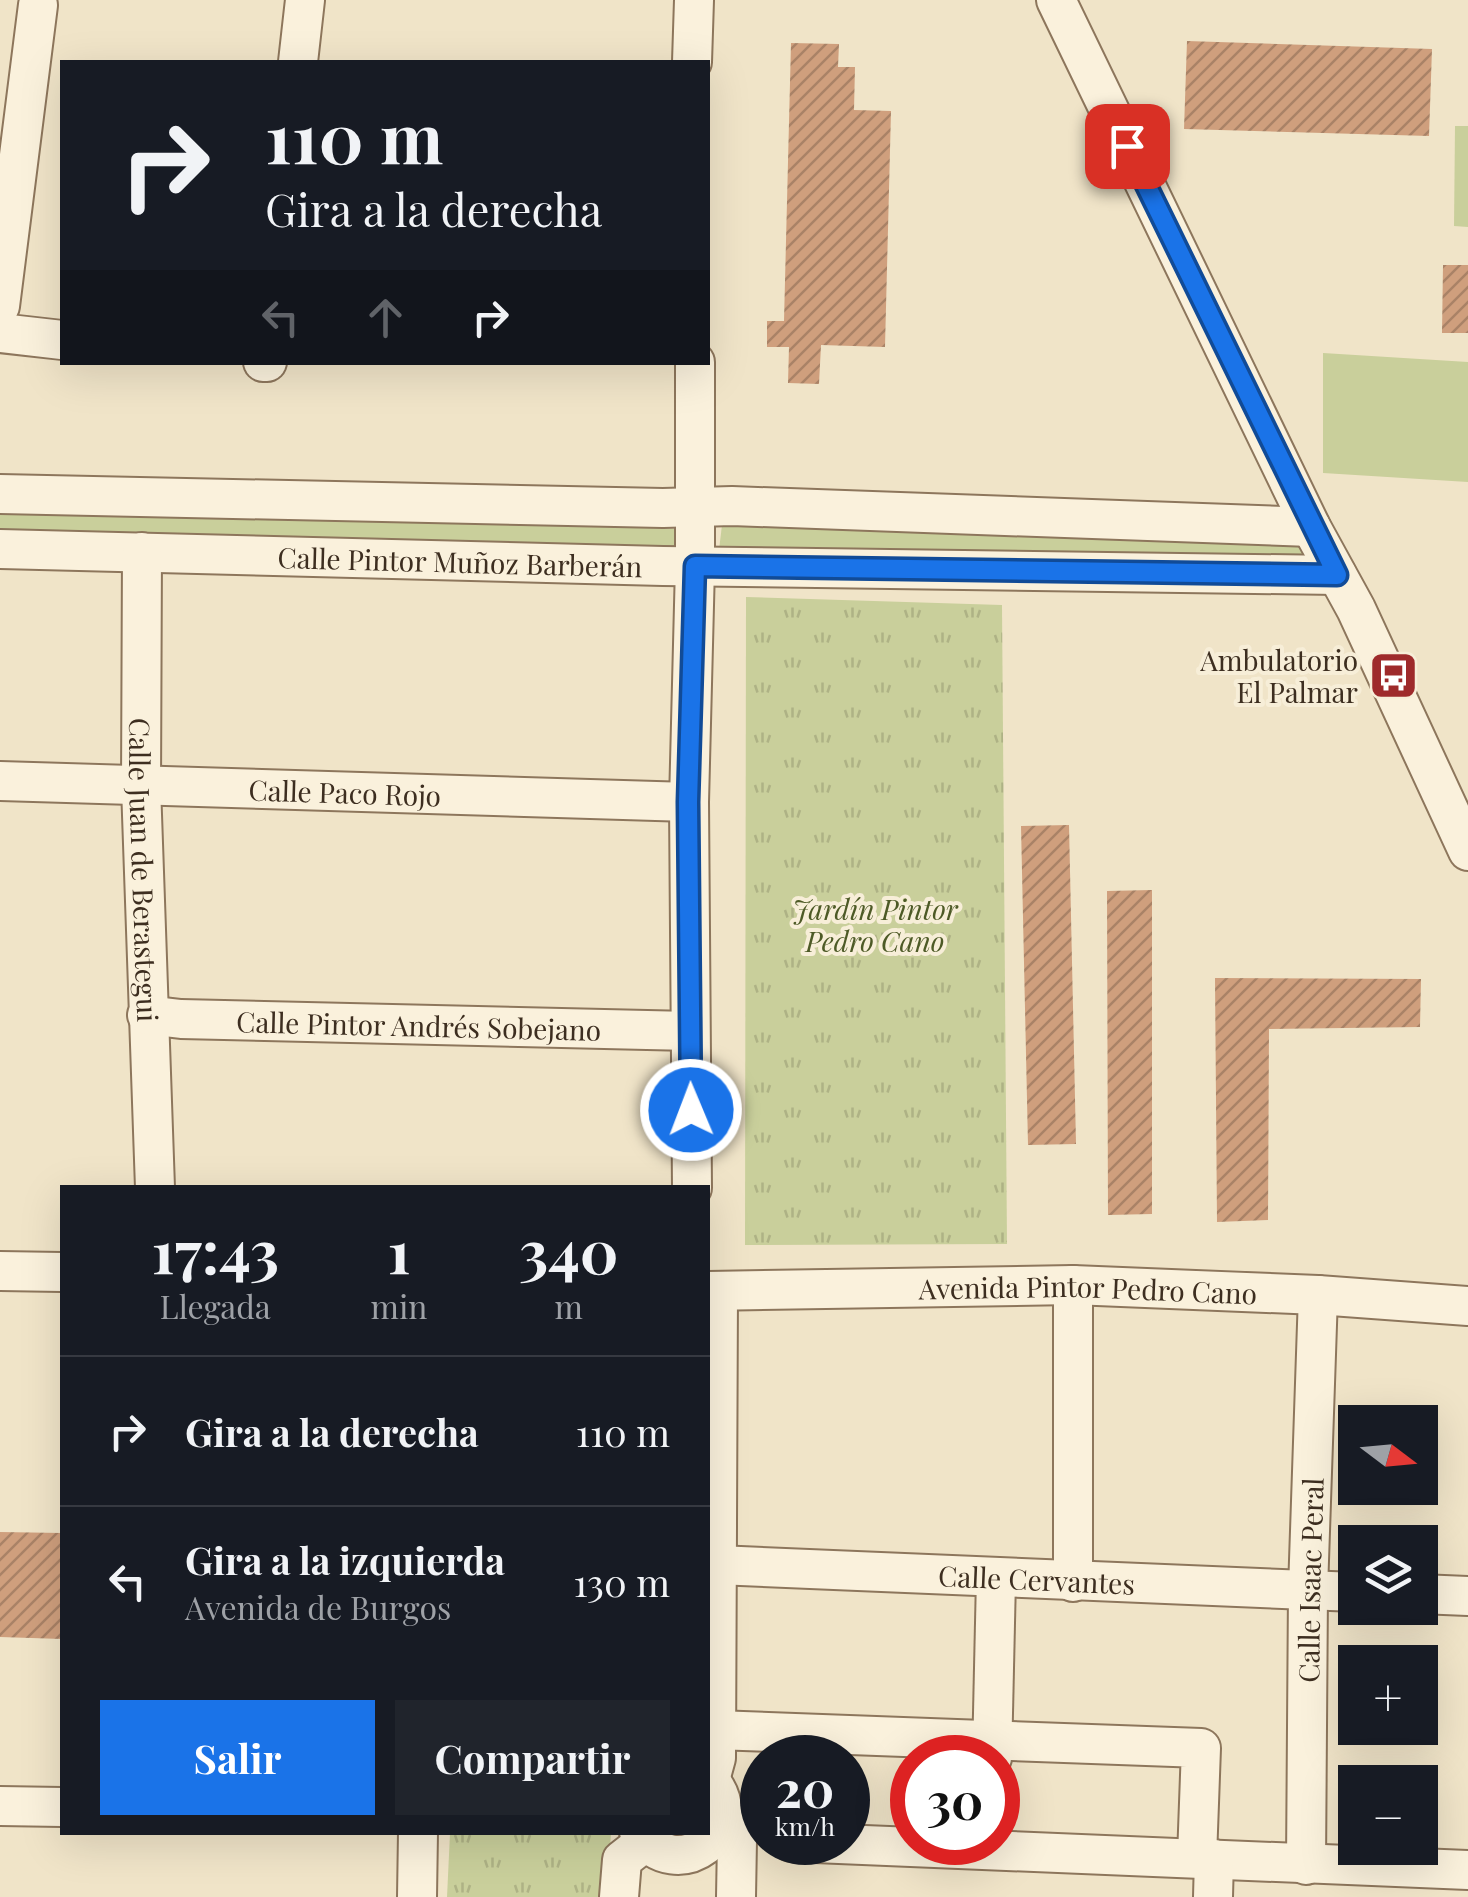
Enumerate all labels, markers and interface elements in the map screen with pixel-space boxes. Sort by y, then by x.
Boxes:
text: 110 m [265,88,443,182]
icon: right [100,100,230,230]
pin [1085,104,1170,189]
icon: arrive [1100,119,1155,174]
text: Gira a la derecha [265,178,602,238]
icon: left [253,290,308,345]
icon: ahead [358,290,413,345]
icon: right [463,290,518,345]
street label: Calle Pintor Muñoz Barberán [277,538,643,584]
place label: Ambulatorio El Palmar [1199,641,1359,710]
bus stop icon: Ambulatorio El Palmar [1367,649,1419,701]
street label: Calle Juan de Berastegui [122,718,168,1023]
street label: Calle Paco Rojo [248,770,442,813]
park label: Jardín Pintor Pedro Cano [792,890,959,959]
street label: Calle Pintor Andrés Sobejano [236,1002,601,1047]
position arrow [639,1058,743,1162]
text: 17:43 [151,1209,279,1289]
text: 1 [387,1209,410,1289]
text: 340 [519,1209,619,1289]
street label: Avenida Pintor Pedro Cano [917,1266,1258,1311]
text: Llegada [160,1284,271,1327]
text: min [371,1284,427,1327]
text: m [555,1284,583,1327]
icon: right [100,1404,155,1459]
north arrow [1338,1405,1438,1505]
map controls [1338,1405,1438,1865]
text: Gira a la derecha [185,1406,479,1457]
text: 110 m [576,1406,670,1457]
street label: Calle Isaac Peral [1289,1477,1330,1683]
button: layers [1338,1525,1438,1625]
text: Gira a la izquierda [185,1534,505,1585]
icon: left [100,1554,155,1609]
text: 130 m [573,1556,670,1607]
street label: Calle Cervantes [938,1556,1136,1601]
text: Avenida de Burgos [185,1585,451,1628]
button: + [1338,1645,1438,1745]
button: Salir [100,1700,375,1815]
button: Compartir [395,1700,670,1815]
speed limit sign: 30 [890,1735,1020,1865]
text: 20 [776,1754,834,1821]
button: − [1338,1765,1438,1865]
text: km/h [775,1809,835,1842]

